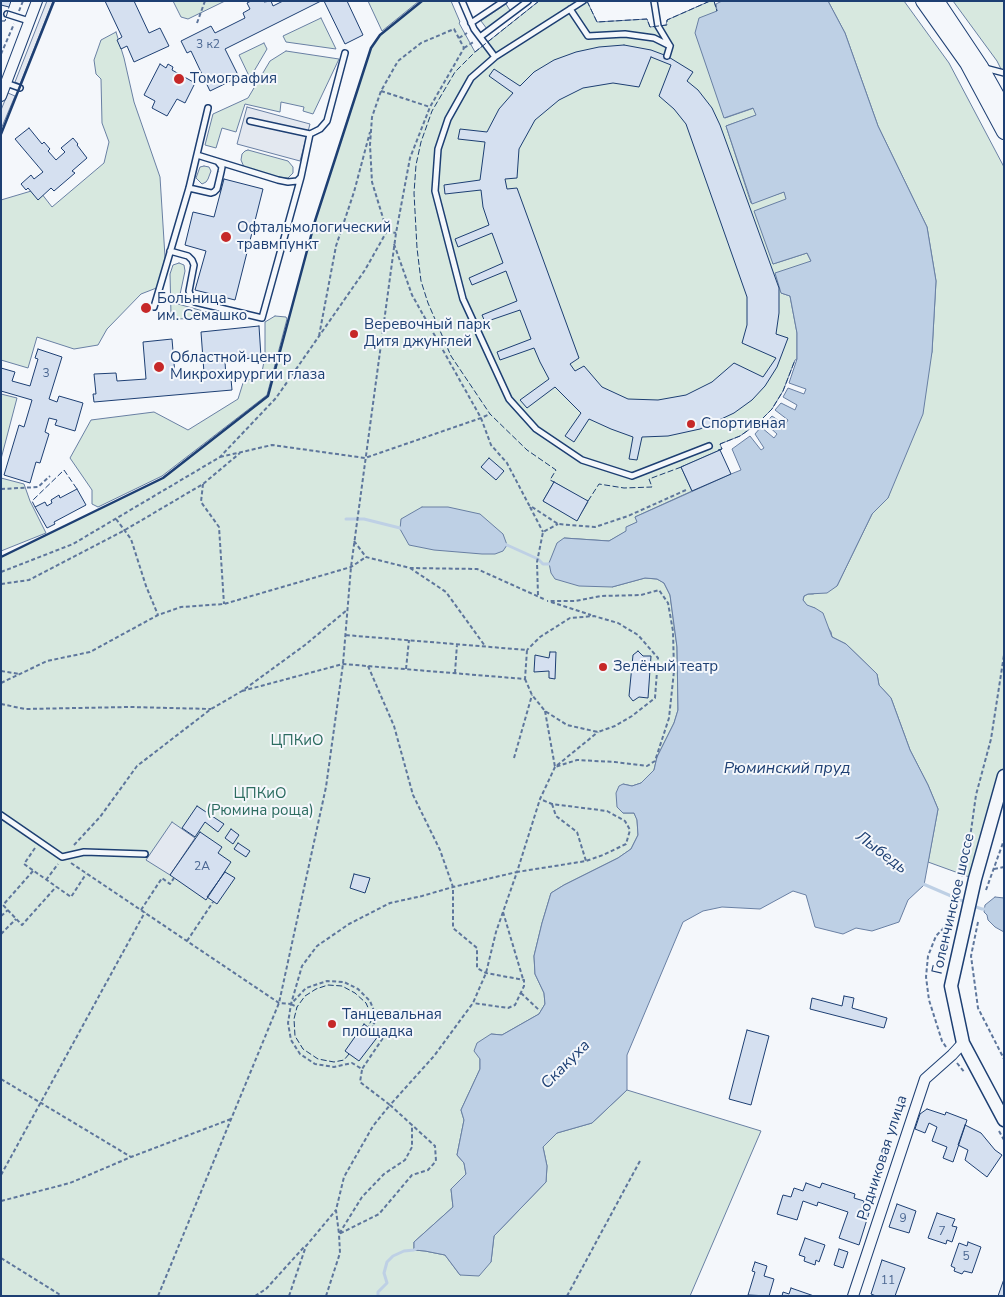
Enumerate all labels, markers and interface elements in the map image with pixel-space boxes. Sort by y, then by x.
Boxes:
house number: 3 к2 [196,38,220,52]
place label: Томография [190,70,277,88]
marker: Томография [172,72,186,86]
place label: Офтальмологический травмпункт [237,219,391,254]
marker: Офтальмологический травмпункт [219,230,233,244]
place label: Больница им. Семашко [157,290,247,325]
marker: Больница им. Семашко [139,301,153,315]
place label: Веревочный парк Дитя джунглей [364,316,490,351]
marker: Веревочный парк Дитя джунглей [348,328,360,340]
place label: Областной центр Микрохирургии глаза [170,349,325,384]
marker: Областной центр Микрохирургии глаза [152,360,166,374]
house number: 3 [42,367,50,381]
place label: Спортивная [701,415,786,433]
marker: Спортивная [685,418,697,430]
place label: Зелёный театр [613,658,718,676]
marker: Зелёный театр [597,661,609,673]
park label: ЦПКиО [270,732,324,750]
water label: Рюминский пруд [724,759,850,779]
park label: ЦПКиО (Рюмина роща) [206,785,314,820]
water label: Лыбедь [852,827,910,879]
street label: Голенчинское шоссе [929,832,979,976]
house number: 2А [194,860,210,874]
place label: Танцевальная площадка [342,1006,442,1041]
marker: Танцевальная площадка [326,1018,338,1030]
water label: Скакуха [537,1036,595,1094]
street label: Родниковая улица [854,1093,912,1223]
house number: 9 [899,1212,907,1226]
house number: 7 [938,1225,946,1239]
house number: 5 [962,1250,970,1264]
house number: 11 [881,1274,895,1288]

